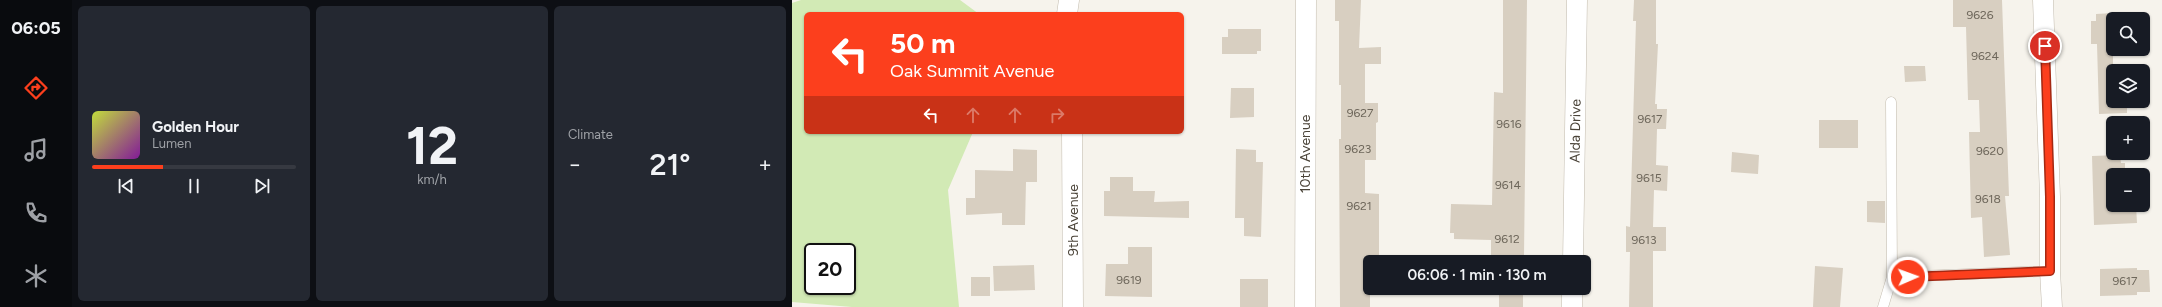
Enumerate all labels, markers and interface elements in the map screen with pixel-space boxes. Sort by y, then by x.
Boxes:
house number: 9626 [1966,8,1994,22]
map controls [2106,12,2150,212]
button: search [2106,12,2150,56]
text: 06:05 [11,17,61,39]
text: 50 m [890,26,956,60]
icon: left [824,28,876,80]
pin [2028,29,2062,63]
icon: arrive [2034,35,2056,57]
house number: 9624 [1971,49,1999,63]
text: Oak Summit Avenue [890,60,1054,82]
button: layers [2106,64,2150,108]
icon: directions [22,74,50,102]
street label: Alda Drive [1566,99,1585,163]
icon: left [920,104,942,126]
icon: ahead [962,104,984,126]
icon: ahead [1004,104,1026,126]
icon: right [1046,104,1068,126]
house number: 9627 [1347,106,1374,120]
house number: 9617 [1638,112,1663,126]
street label: 10th Avenue [1297,114,1314,193]
text: 12 [406,115,458,177]
button: + [2106,116,2150,160]
house number: 9616 [1496,117,1522,131]
text: Golden Hour [152,118,239,136]
text: Climate [568,127,613,142]
icon: music [22,136,50,164]
text: Lumen [152,136,191,151]
house number: 9623 [1345,142,1371,156]
house number: 9620 [1976,144,2004,158]
text: 21° [650,146,690,183]
text: − [568,151,582,178]
text: + [758,151,772,178]
button: − [2106,168,2150,212]
house number: 9615 [1636,171,1662,185]
text: km/h [417,172,447,187]
icon: previous [115,175,137,197]
icon: pause [183,175,205,197]
icon: next [251,175,273,197]
house number: 9614 [1495,178,1522,192]
street label: 9th Avenue [1065,184,1082,256]
house number: 9618 [1975,192,2001,206]
icon: phone [22,199,50,227]
house number: 9621 [1346,199,1372,213]
house number: 9612 [1494,232,1520,246]
house number: 9613 [1631,233,1657,247]
speed limit sign: 20 [804,243,856,295]
position arrow [1887,256,1929,298]
icon: climate [22,262,50,290]
text: 06:06 · 1 min · 130 m [1408,266,1546,284]
house number: 9619 [1116,273,1142,287]
house number: 9617 [2113,274,2138,288]

